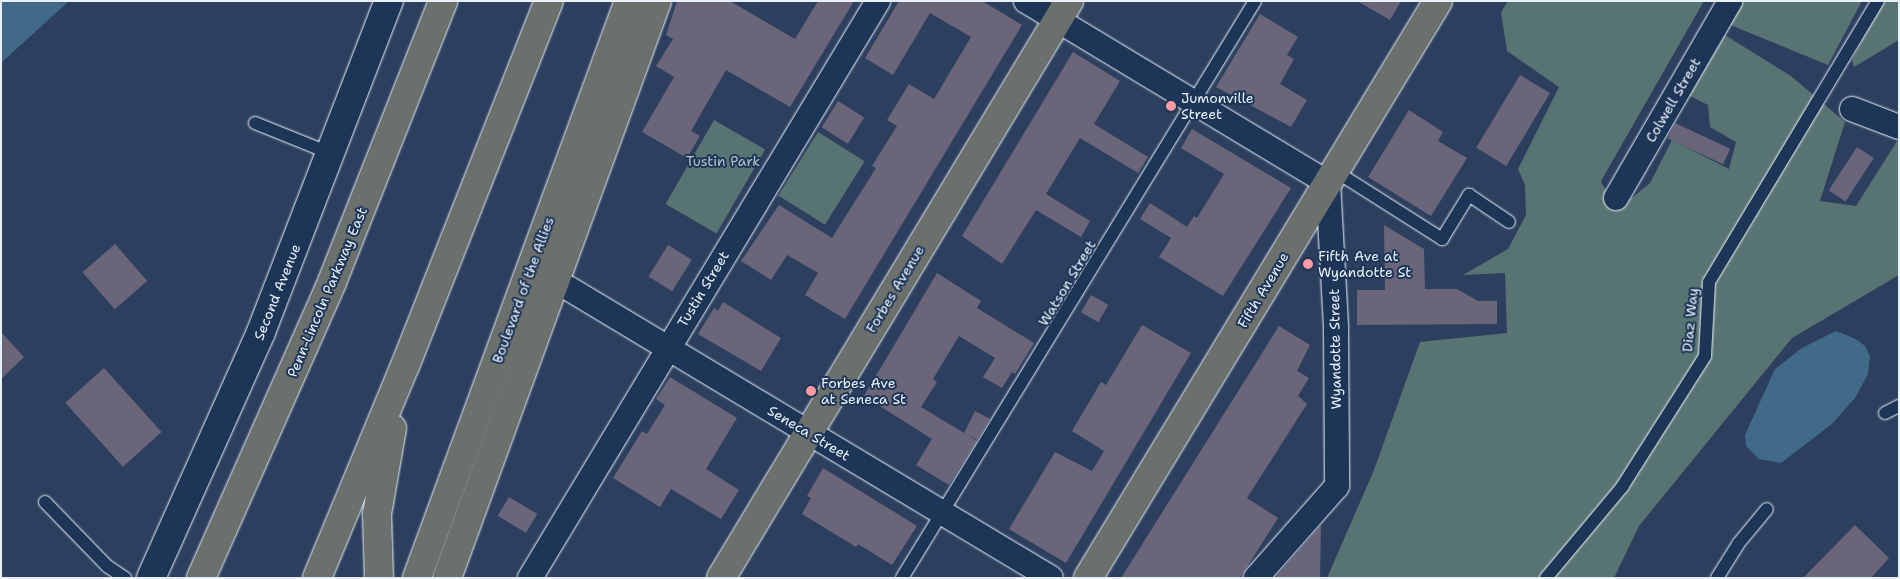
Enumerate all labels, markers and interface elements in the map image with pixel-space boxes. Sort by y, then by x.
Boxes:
street label: Colwell Street [1642,55,1704,145]
place label: Jumonville Street [1181,90,1254,122]
marker: Jumonville Street [1165,100,1177,112]
park label: Tustin Park [686,153,760,169]
street label: Penn-Lincoln Parkway East [283,204,371,380]
street label: Boulevard of the Allies [489,215,557,365]
street label: Watson Street [1035,237,1099,329]
street label: Second Avenue [250,241,304,343]
street label: Forbes Avenue [862,242,928,336]
street label: Tustin Street [674,248,732,330]
place label: Fifth Ave at Wyandotte St [1318,248,1411,280]
street label: Fifth Avenue [1234,249,1292,331]
marker: Fifth Ave at Wyandotte St [1302,258,1314,270]
street label: Diaz Way [1679,287,1701,353]
street label: Wyandotte Street [1326,288,1344,410]
place label: Forbes Ave at Seneca St [821,375,906,408]
marker: Forbes Ave at Seneca St [805,385,817,397]
street label: Seneca Street [765,402,853,464]

